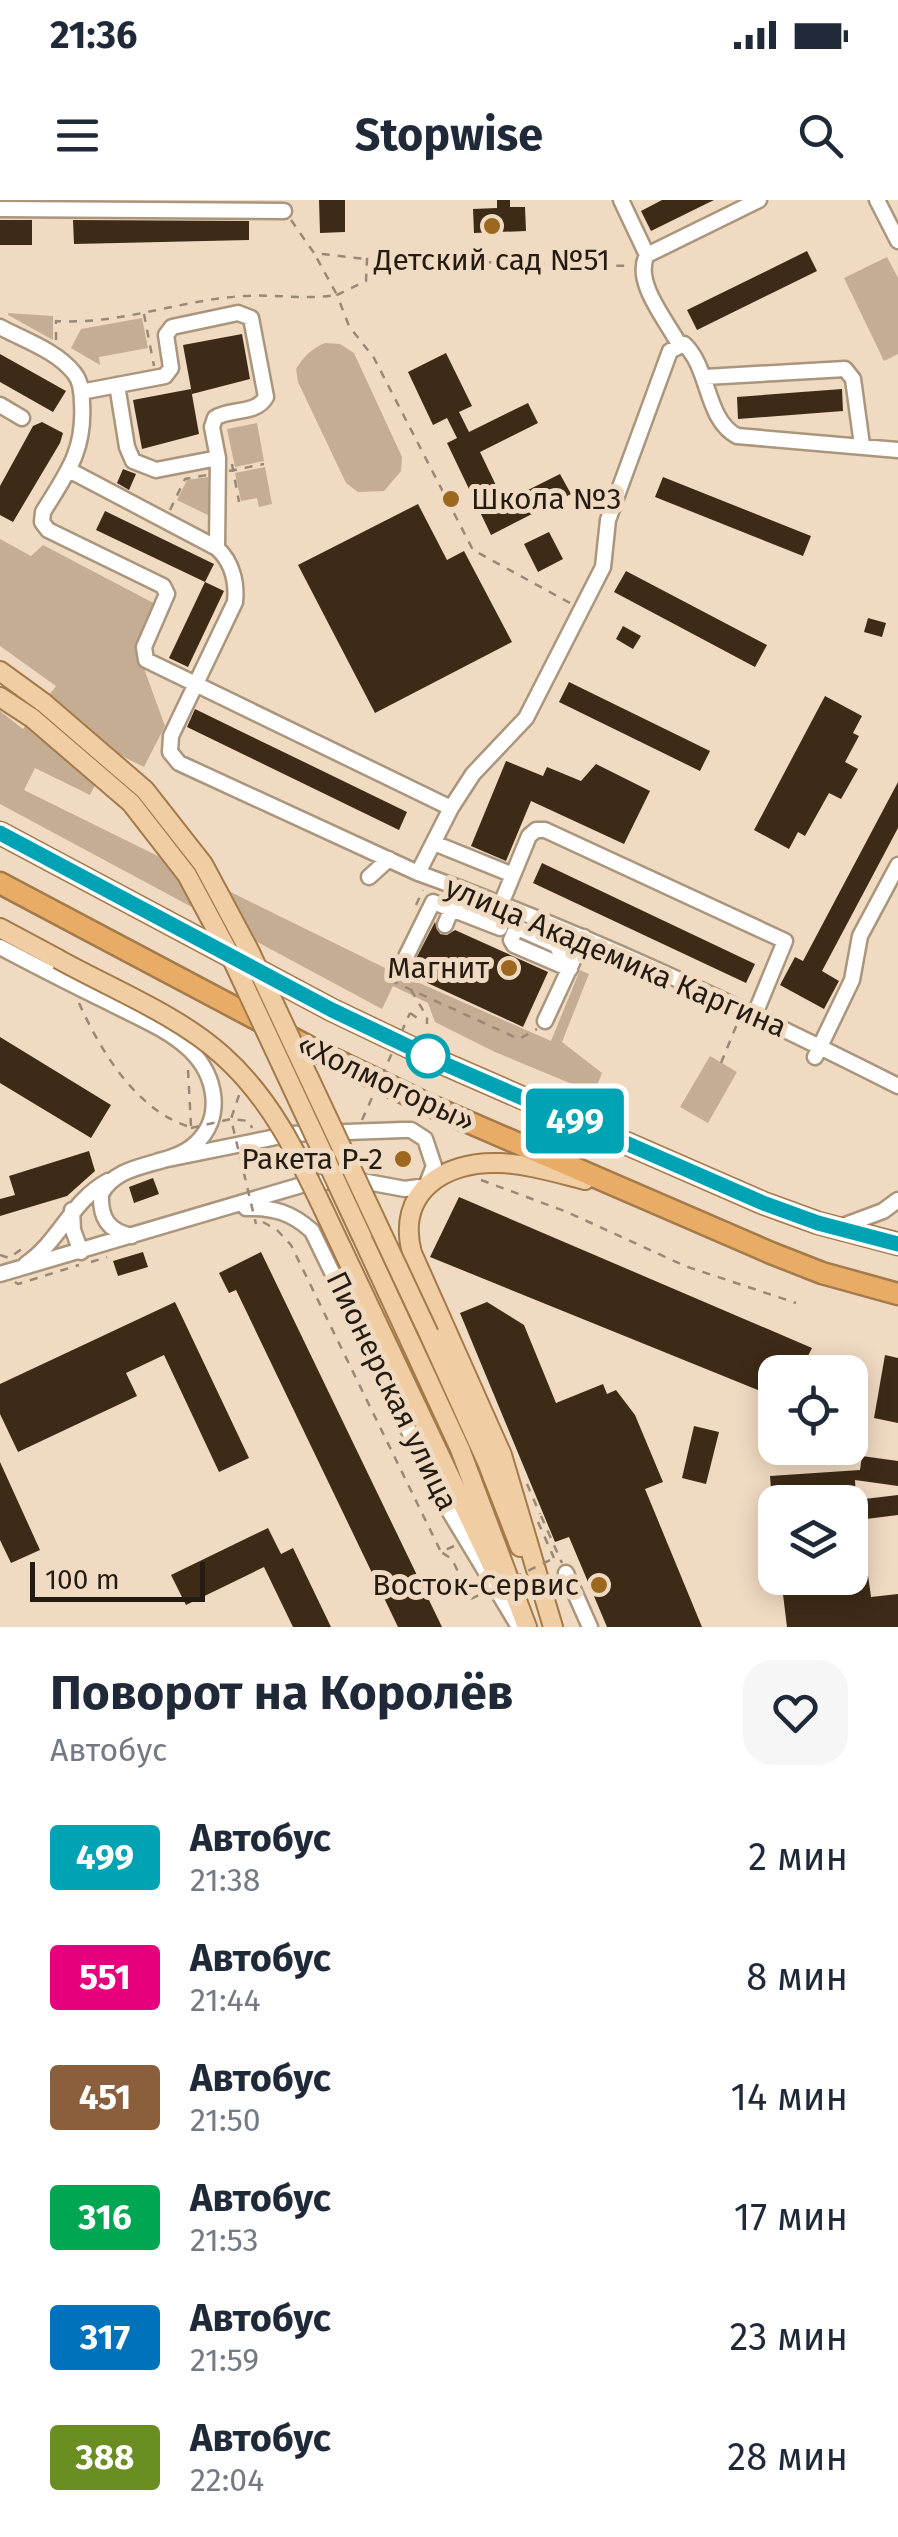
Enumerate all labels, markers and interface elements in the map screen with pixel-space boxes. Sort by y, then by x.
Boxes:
text: 21:36 [50,12,137,58]
icon: menu [50,108,105,163]
text: Stopwise [355,108,543,162]
icon: search [793,108,848,163]
marker: Детский сад №51 [481,215,503,237]
place label: Детский сад №51 [373,242,610,278]
place label: Школа №3 [471,481,621,517]
marker: Школа №3 [440,488,462,510]
street label: улица Академика Каргина [440,869,792,1045]
place label: Магнит [387,950,489,986]
marker: Магнит [498,957,520,979]
street label: «Холмогоры» [292,1026,480,1140]
unlabelled marker [407,1035,449,1077]
line badge: 499 [518,1088,632,1154]
text: 499 [546,1100,604,1142]
place label: Ракета Р-2 [241,1141,383,1177]
marker: Ракета Р-2 [392,1148,414,1170]
street label: Пионерская улица [318,1266,466,1516]
map controls [758,1355,868,1595]
button: locate [758,1355,868,1465]
button: layers [758,1485,868,1595]
scale bar [30,1557,205,1602]
text: 100 m [45,1563,120,1596]
place label: Восток-Сервис [372,1567,579,1603]
marker: Восток-Сервис [588,1574,610,1596]
button: heart [743,1660,848,1765]
text: Поворот на Королёв [50,1664,514,1722]
text: Автобус [50,1731,167,1769]
text: Автобус [190,1815,331,1861]
text: 2 мин [748,1834,848,1880]
text: 499 [76,1836,134,1878]
text: 21:38 [190,1861,260,1899]
text: Автобус [190,1935,331,1981]
text: 8 мин [746,1954,848,2000]
text: 551 [79,1956,131,1998]
text: 21:44 [190,1981,260,2019]
text: Автобус [190,2055,331,2101]
text: 14 мин [730,2074,848,2120]
text: 451 [79,2076,131,2118]
text: 21:50 [190,2101,261,2139]
text: Автобус [190,2175,331,2221]
text: 17 мин [734,2194,848,2240]
text: 316 [78,2196,132,2238]
text: 21:53 [190,2221,258,2259]
text: Автобус [190,2295,331,2341]
text: 23 мин [730,2314,848,2360]
text: 317 [80,2316,130,2358]
text: 21:59 [190,2341,259,2379]
text: Автобус [190,2415,331,2461]
text: 28 мин [727,2434,848,2480]
text: 388 [76,2436,134,2478]
text: 22:04 [190,2461,264,2499]

